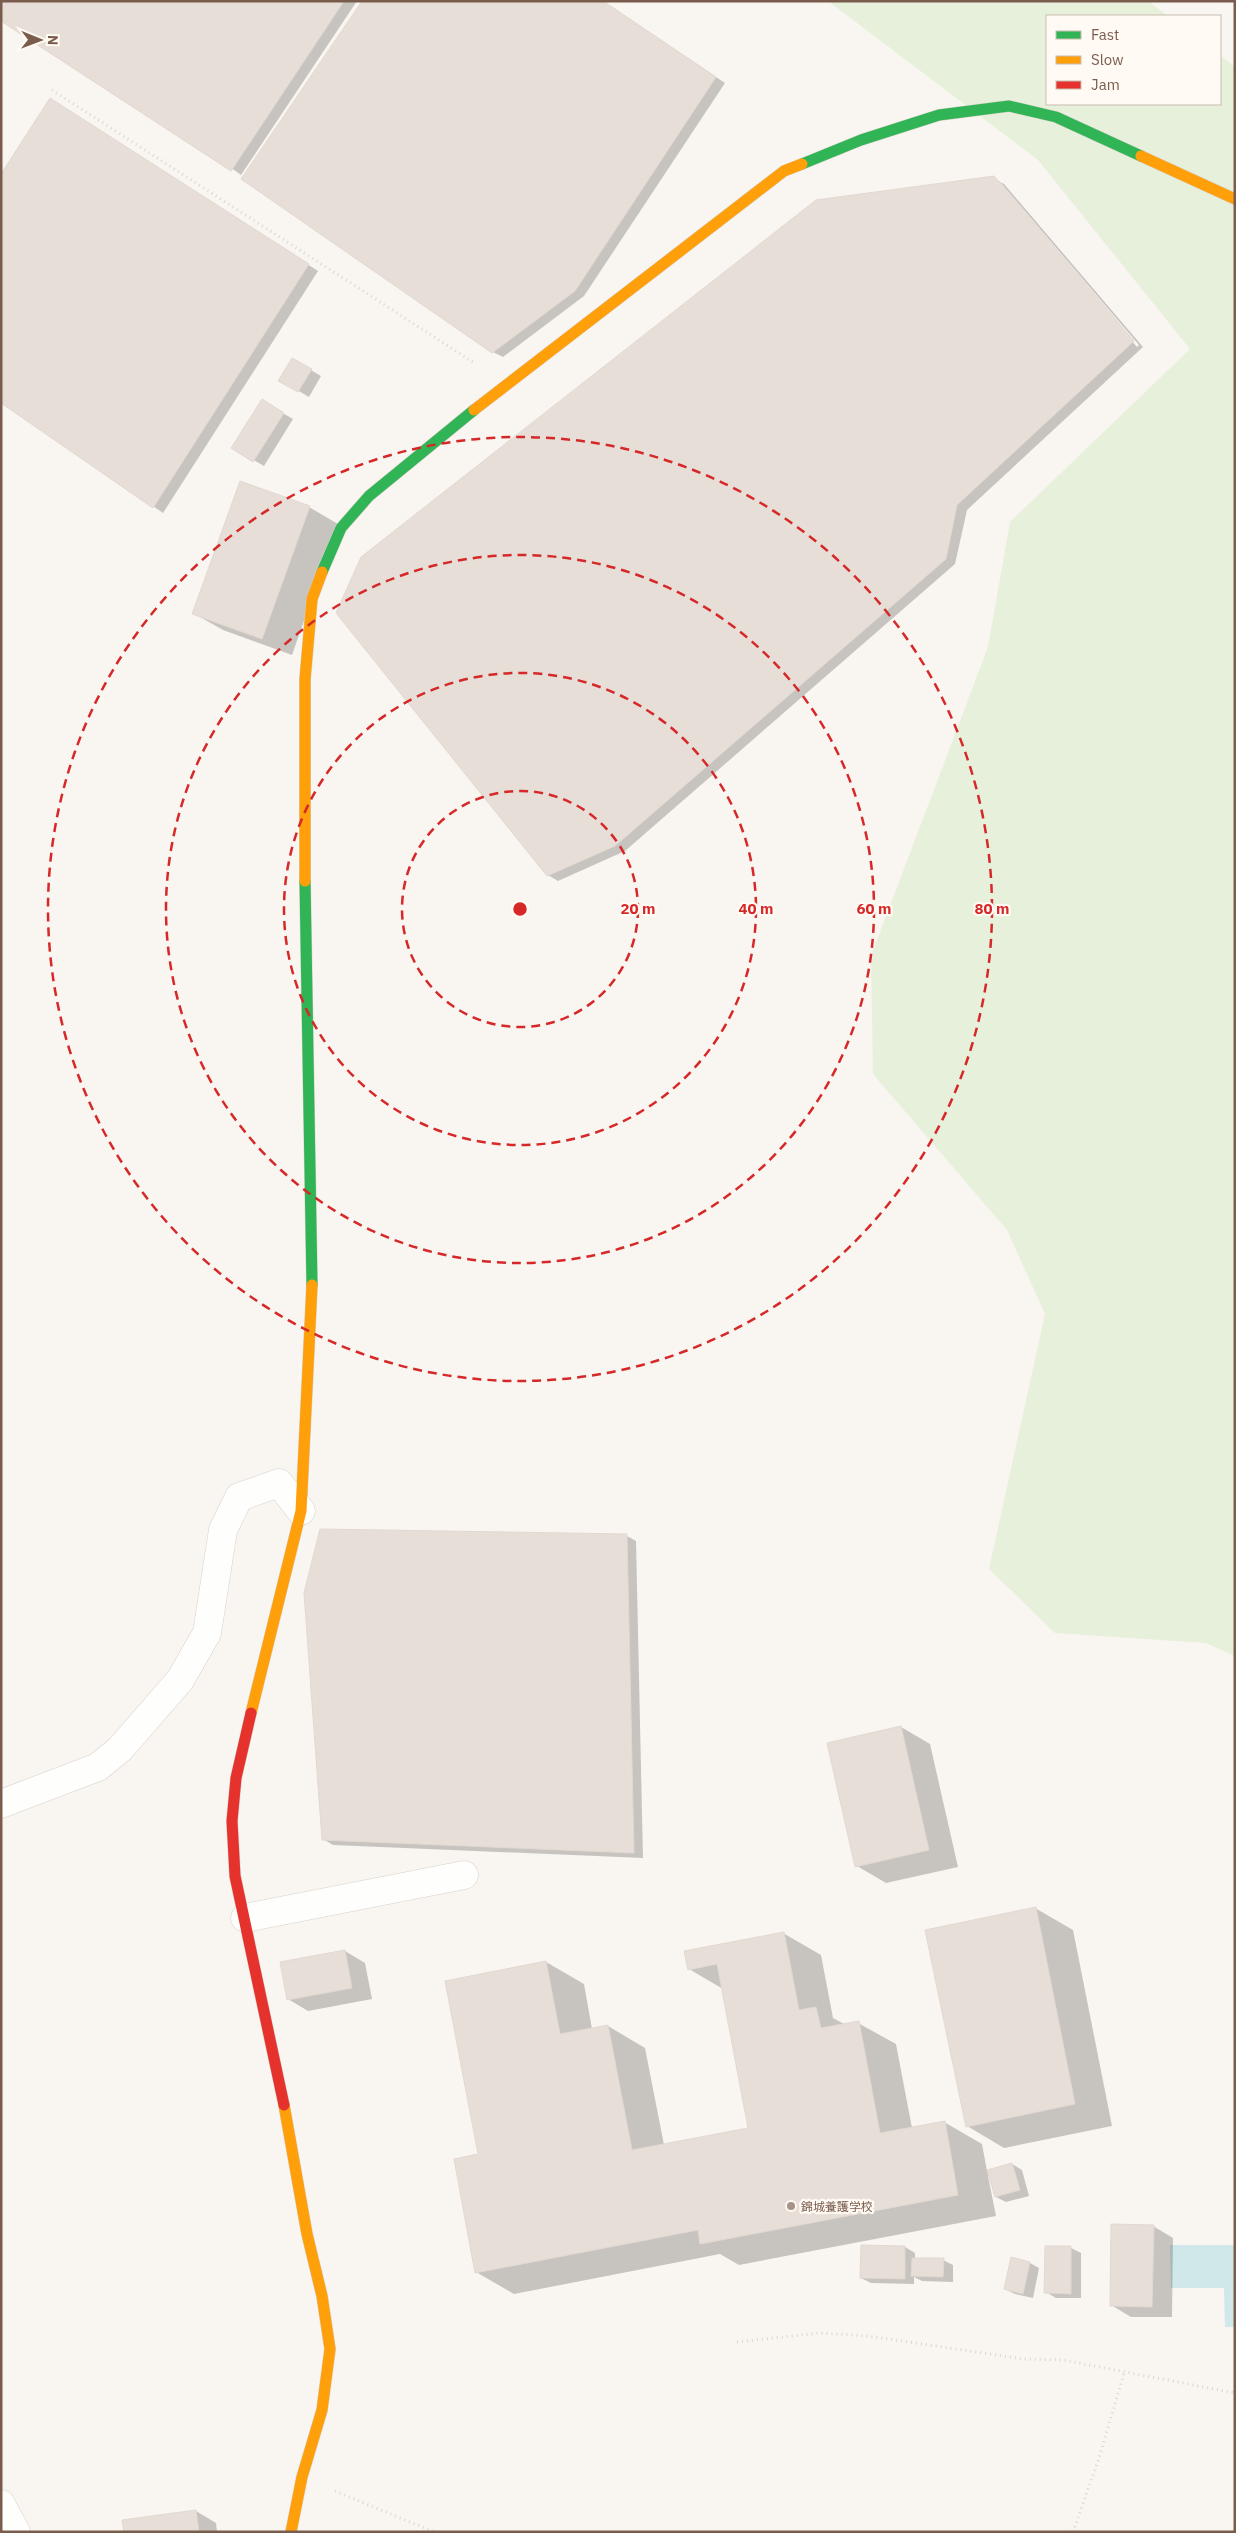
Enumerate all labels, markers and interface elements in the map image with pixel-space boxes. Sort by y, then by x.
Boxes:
north arrow [15,15,65,65]
legend [1046,15,1221,105]
text: Fast [1091,25,1119,44]
text: N [44,35,62,45]
text: Slow [1091,50,1124,69]
text: Jam [1091,75,1120,94]
text: 20 m [621,899,655,918]
text: 40 m [739,899,773,918]
text: 60 m [857,899,891,918]
text: 80 m [975,899,1009,918]
centre of rings [511,900,529,918]
place label: 錦城養護学校 [801,2199,873,2214]
marker: 錦城養護学校 [785,2200,797,2212]

